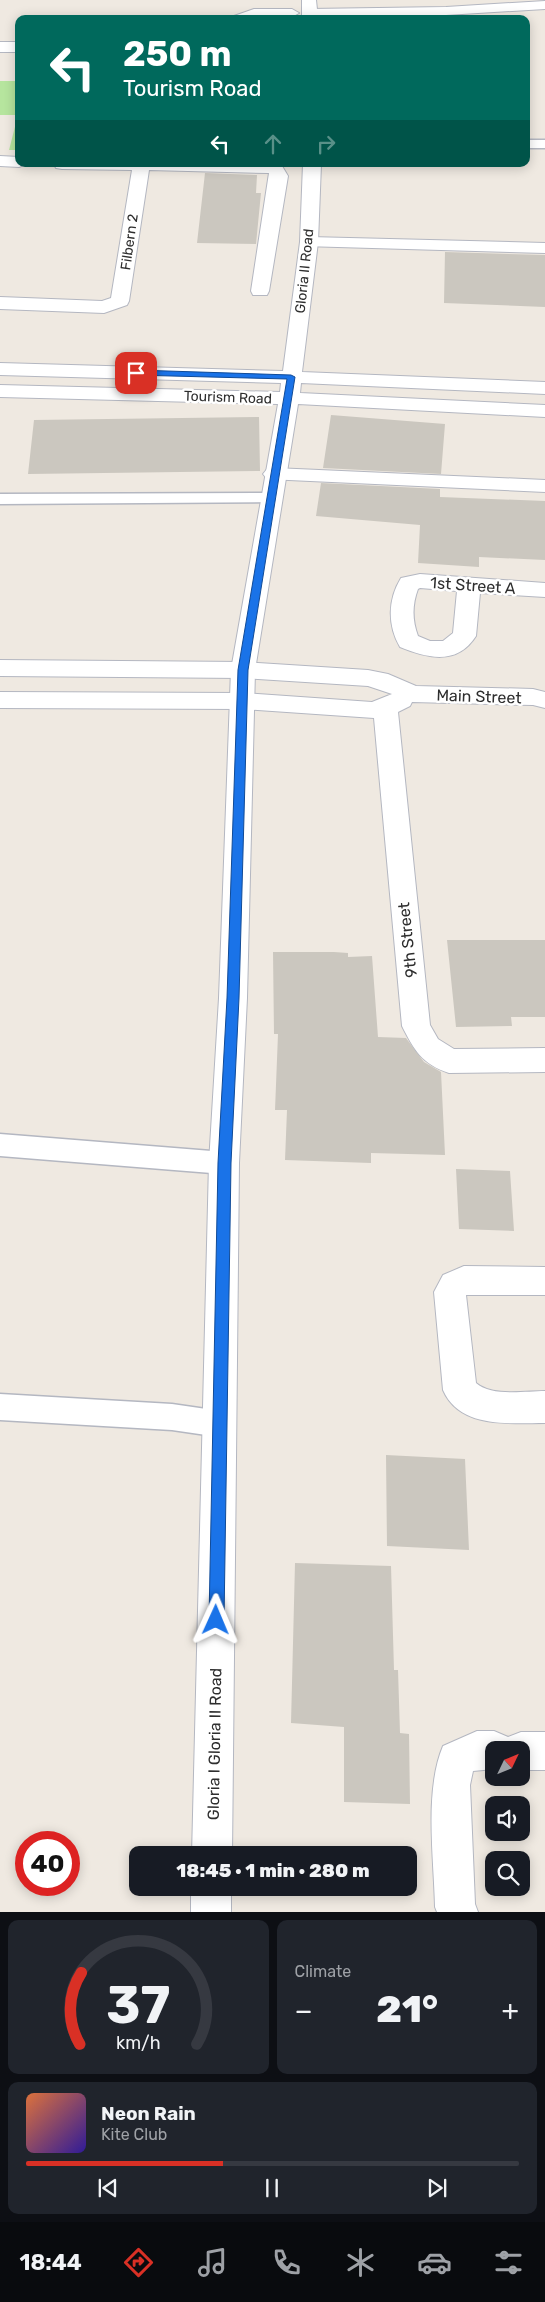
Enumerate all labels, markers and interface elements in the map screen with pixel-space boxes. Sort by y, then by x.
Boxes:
text: 250 m [123,33,232,75]
icon: left [40,35,105,100]
text: Tourism Road [123,75,262,102]
icon: left [206,130,234,158]
icon: ahead [259,130,287,158]
icon: right [312,130,340,158]
street label: Filbern 2 [117,213,142,271]
street label: Gloria II Road [292,228,317,314]
pin [115,352,157,394]
icon: arrive [122,359,150,387]
street label: Tourism Road [184,387,272,408]
street label: 1st Street A [430,573,517,598]
street label: Main Street [436,686,522,707]
street label: 9th Street [394,901,421,979]
position arrow [189,1593,241,1645]
street label: Gloria I Gloria II Road [204,1668,225,1820]
north arrow [485,1741,530,1786]
map controls [485,1741,530,1896]
button: sound [485,1796,530,1841]
speed limit sign: 40 [15,1831,80,1896]
button: search [485,1851,530,1896]
text: 18:45 · 1 min · 280 m [176,1859,370,1882]
text: Climate [295,1962,351,1981]
text: 37 [106,1974,170,2036]
text: 21° [376,1986,438,2032]
text: − [295,1994,313,2027]
text: + [502,1994,519,2027]
text: km/h [116,2032,161,2053]
text: Neon Rain [101,2102,196,2125]
text: Kite Club [101,2125,167,2144]
icon: previous [94,2174,122,2202]
icon: pause [258,2174,286,2202]
icon: next [423,2174,451,2202]
icon: directions [121,2245,156,2280]
icon: music [195,2245,230,2280]
icon: phone [269,2245,304,2280]
icon: climate [343,2245,378,2280]
icon: car [417,2245,452,2280]
icon: filters [491,2245,526,2280]
text: 18:44 [19,2249,82,2276]

